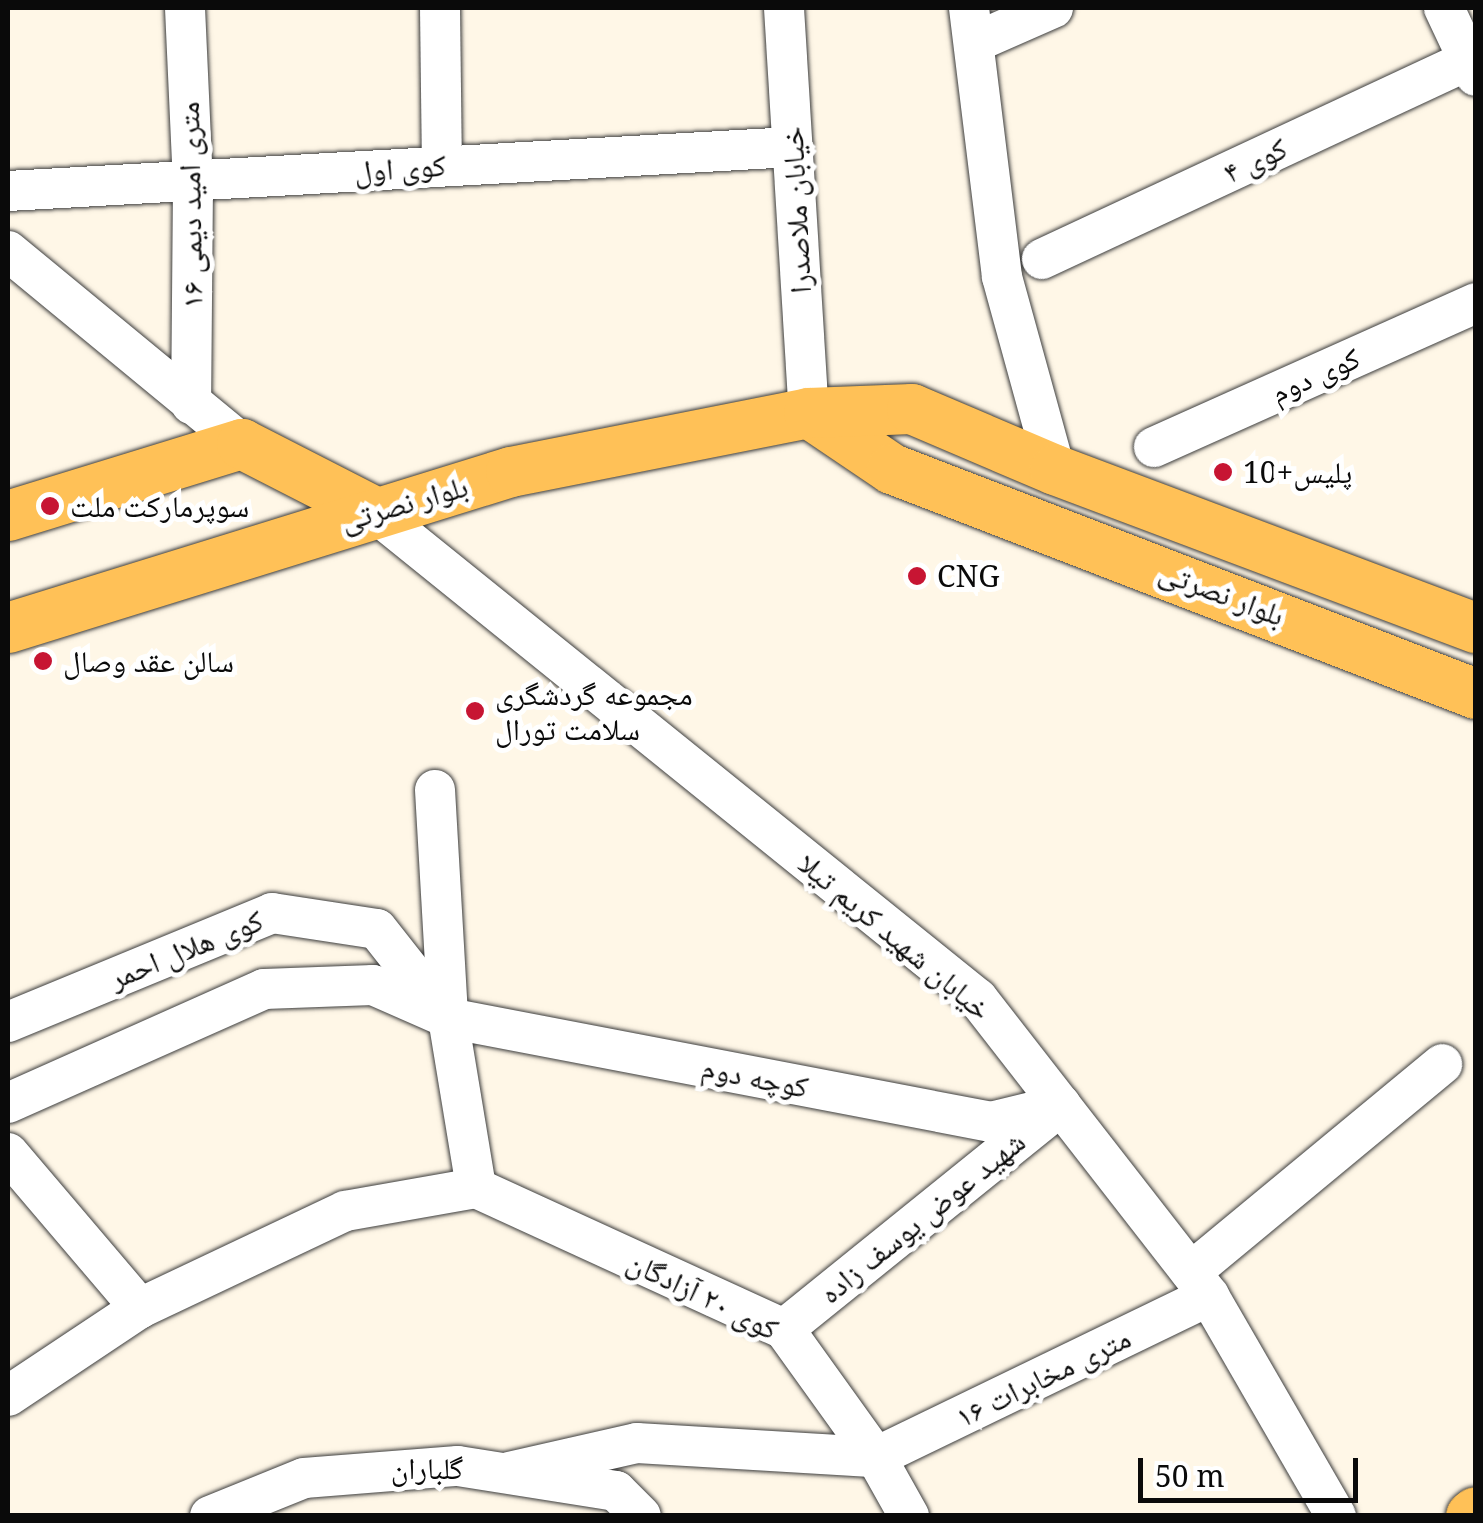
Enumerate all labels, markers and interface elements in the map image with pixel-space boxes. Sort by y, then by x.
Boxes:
street label: ۱۶ متری امید دیمی [170,101,210,309]
street label: خیابان ملاصدرا [774,126,818,294]
street label: کوی ۴ [1217,130,1293,190]
street label: کوی اول [353,147,447,189]
street label: کوی دوم [1265,339,1365,411]
place label: پلیس+10 [1243,454,1352,490]
marker: پلیس+10 [1212,461,1234,483]
street label: بلوار نصرتی [336,468,472,538]
place label: سوپرمارکت ملت [70,488,249,524]
marker: سوپرمارکت ملت [39,495,61,517]
street label: بلوار نصرتی [1155,553,1289,633]
place label: CNG [937,558,1000,594]
marker: CNG [906,565,928,587]
place label: سالن عقد وصال [63,643,234,679]
marker: سالن عقد وصال [32,650,54,672]
place label: مجموعه گردشگری سلامت تورال [495,676,693,746]
marker: مجموعه گردشگری سلامت تورال [464,700,486,722]
street label: خیابان شهید کریم تیلا [791,845,999,1027]
street label: کوی هلال احمر [104,902,268,996]
street label: کوچه دوم [699,1049,811,1105]
street label: شهید عوض یوسف زاده [812,1123,1032,1311]
street label: کوی ۲۰ آزادگان [622,1243,784,1347]
street label: ۱۶ متری مخابرات [950,1319,1136,1435]
scale bar [1143,1438,1363,1500]
street label: گلباران [391,1450,463,1486]
text: 50 m [1155,1455,1225,1496]

